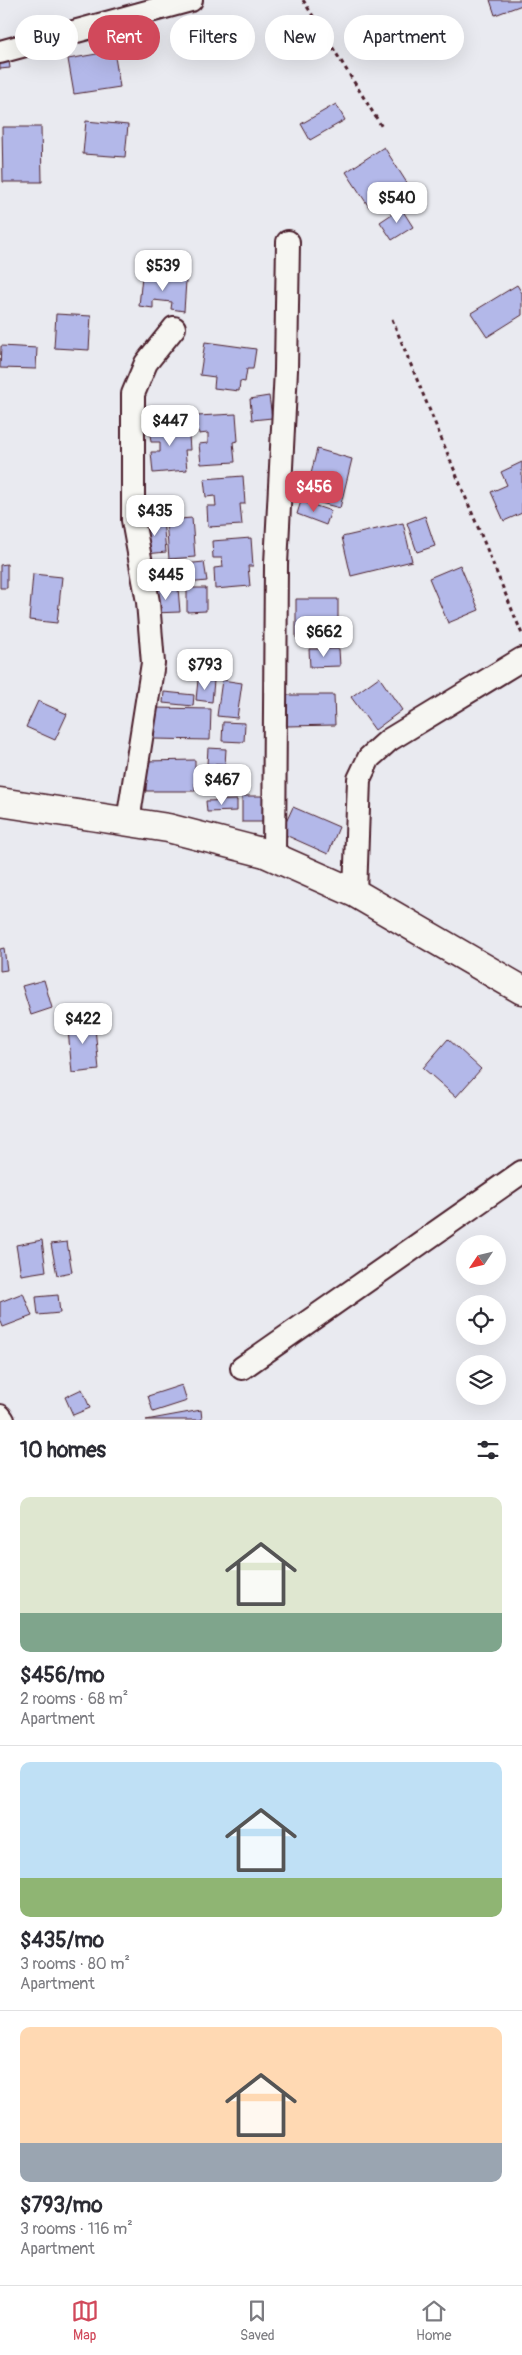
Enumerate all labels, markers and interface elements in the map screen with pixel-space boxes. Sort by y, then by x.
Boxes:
chip: Buy [15,15,78,60]
chip: Rent [88,15,160,60]
chip: Filters [170,15,255,60]
chip: New [265,15,334,60]
chip: Apartment [344,15,464,60]
pin: $540 [367,182,427,224]
text: $540 [378,188,416,208]
pin: $539 [133,250,193,292]
text: $539 [146,256,180,276]
pin: $447 [140,404,200,447]
text: $447 [152,411,188,431]
pin: $456 [284,470,344,513]
text: $456 [296,477,332,497]
pin: $435 [125,494,185,537]
text: $435 [137,501,173,521]
pin: $445 [136,558,196,601]
text: $445 [148,565,184,585]
pin: $662 [294,616,354,658]
text: $662 [306,622,342,642]
pin: $793 [175,648,235,691]
text: $793 [188,655,222,675]
pin: $467 [192,764,252,806]
text: $467 [204,770,240,790]
pin: $422 [53,1002,113,1045]
text: $422 [65,1009,101,1029]
north arrow [456,1235,506,1285]
map controls [456,1235,506,1405]
button: locate [456,1295,506,1345]
button: layers [456,1355,506,1405]
icon: filters [474,1436,502,1464]
text: 10 homes [20,1437,106,1464]
icon: home [216,1529,306,1619]
text: $456/mo [20,1662,105,1689]
text: 2 rooms · 68 m² [20,1689,128,1709]
text: Apartment [20,1709,95,1729]
icon: home [216,1795,306,1885]
text: $435/mo [20,1927,104,1954]
text: 3 rooms · 80 m² [20,1954,130,1974]
text: Apartment [20,1974,95,1994]
icon: home [216,2060,306,2150]
text: $793/mo [20,2192,103,2219]
text: 3 rooms · 116 m² [20,2219,133,2239]
text: Apartment [20,2239,95,2259]
tab: Map [71,2297,99,2344]
tab: Saved [240,2297,275,2344]
tab: Home [416,2297,451,2344]

